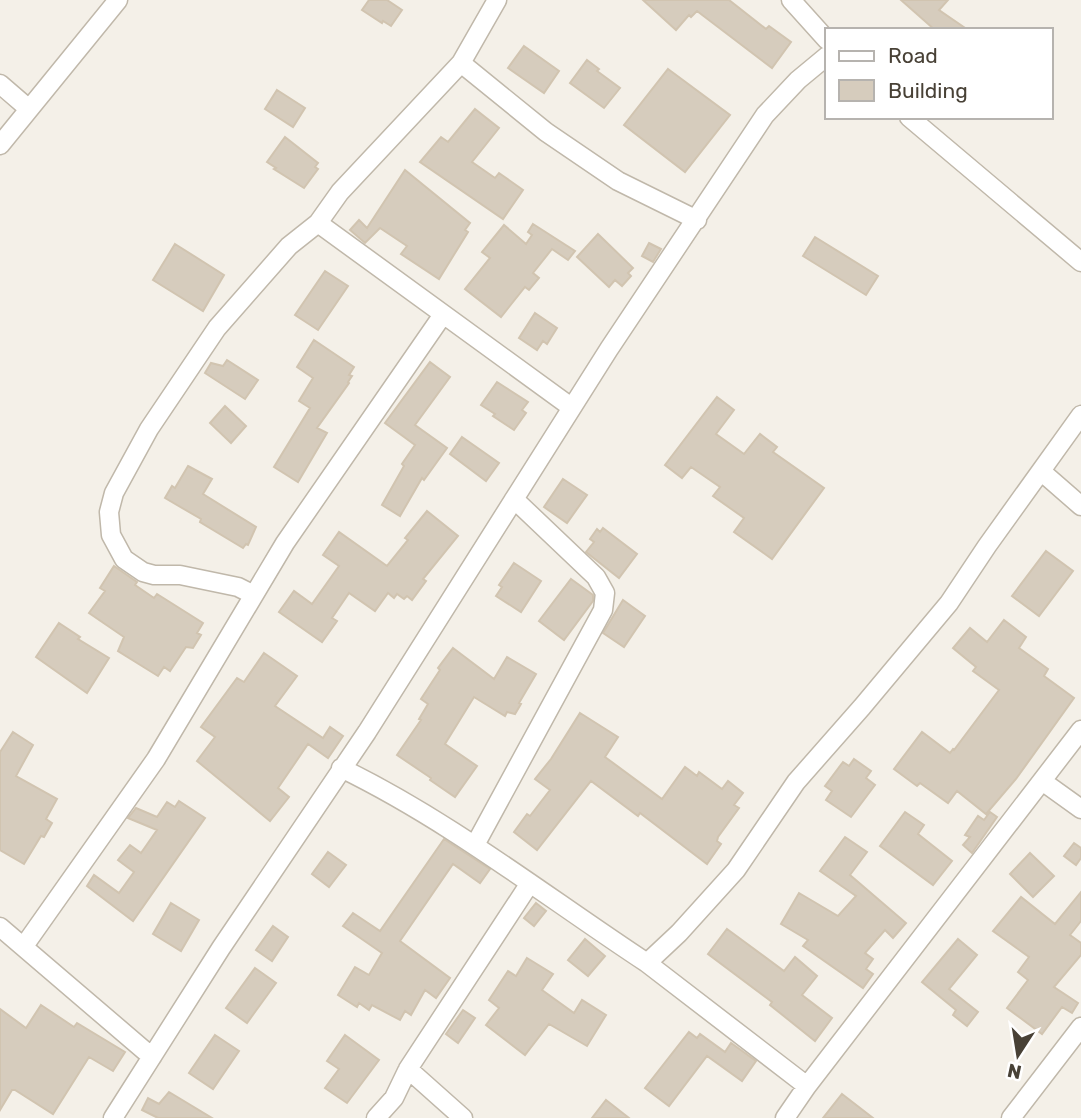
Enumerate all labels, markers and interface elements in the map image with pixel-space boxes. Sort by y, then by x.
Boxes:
legend [825,28,1053,119]
text: Road [888,43,938,68]
text: Building [888,78,968,103]
north arrow [983,1020,1053,1090]
text: N [1005,1058,1024,1084]

